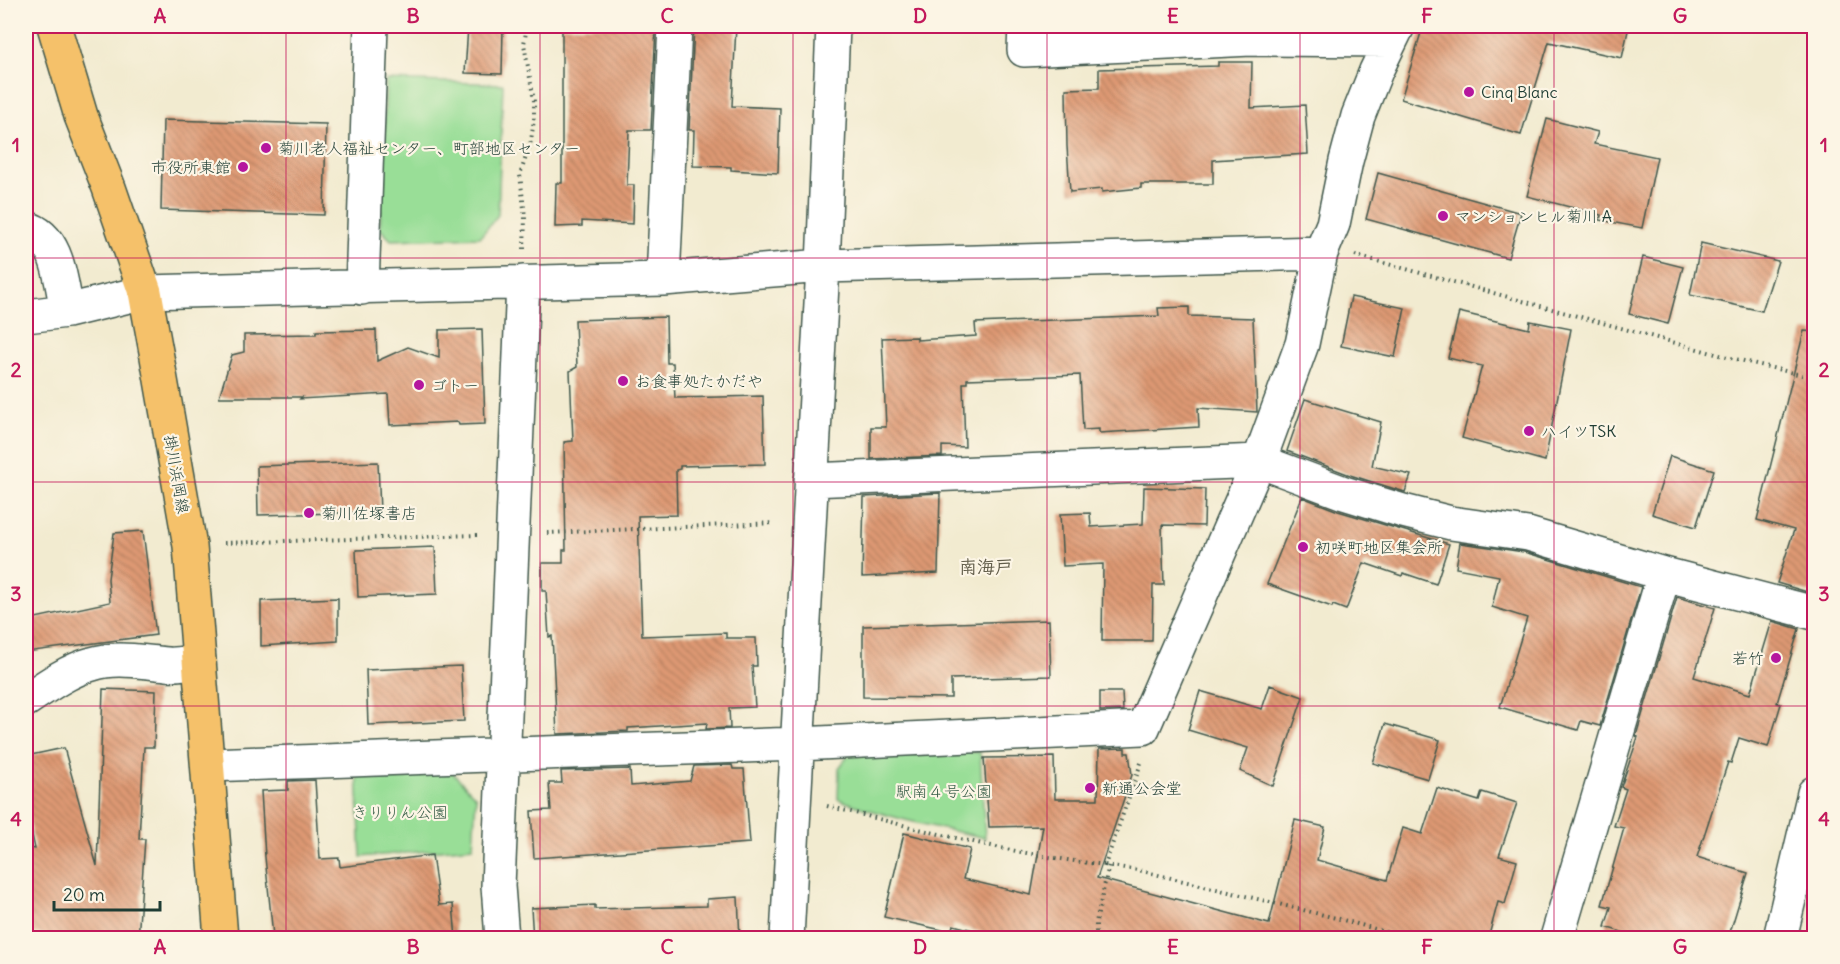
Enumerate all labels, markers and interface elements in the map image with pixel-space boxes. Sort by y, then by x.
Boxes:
text: A [154,3,167,28]
text: B [406,3,420,28]
text: C [660,3,674,28]
text: D [913,3,927,28]
text: E [1167,3,1179,28]
text: F [1421,3,1433,28]
text: G [1673,3,1687,28]
place label: Cinq Blanc [1481,82,1558,102]
marker: Cinq Blanc [1462,85,1476,99]
text: 1 [12,132,20,157]
text: 1 [1820,132,1828,157]
place label: 菊川老人福祉センター、町部地区センター [278,138,580,158]
marker: 菊川老人福祉センター、町部地区センター [259,141,273,155]
place label: 市役所東館 [151,157,231,177]
marker: 市役所東館 [236,160,250,174]
place label: マンションヒル菊川 A [1455,206,1612,226]
marker: マンションヒル菊川 A [1436,209,1450,223]
text: 2 [11,357,22,382]
text: 2 [1819,357,1830,382]
place label: お食事処たかだや [635,371,763,391]
marker: お食事処たかだや [616,374,630,388]
place label: ゴトー [431,375,479,395]
marker: ゴトー [412,378,426,392]
place label: ハイツTSK [1541,421,1616,441]
marker: ハイツTSK [1522,424,1536,438]
street label: 掛川浜岡線 [160,433,194,515]
place label: 菊川佐塚書店 [321,503,417,523]
marker: 菊川佐塚書店 [302,506,316,520]
place label: 初咲町地区集会所 [1315,537,1443,557]
marker: 初咲町地区集会所 [1296,540,1310,554]
district label: 南海戸 [959,555,1013,578]
text: 3 [10,581,22,606]
text: 3 [1818,581,1830,606]
place label: 若竹 [1732,648,1764,668]
marker: 若竹 [1769,651,1783,665]
place label: 新通公会堂 [1102,778,1182,798]
park label: 駅南４号公園 [896,781,992,801]
marker: 新通公会堂 [1083,781,1097,795]
park label: きりりん公園 [352,802,448,822]
text: 4 [10,806,22,831]
text: 4 [1818,806,1830,831]
scale bar [54,874,160,912]
text: 20 m [63,883,105,906]
text: A [154,934,167,959]
text: B [406,934,420,959]
text: C [660,934,674,959]
text: D [913,934,927,959]
text: E [1167,934,1179,959]
text: F [1421,934,1433,959]
text: G [1673,934,1687,959]

